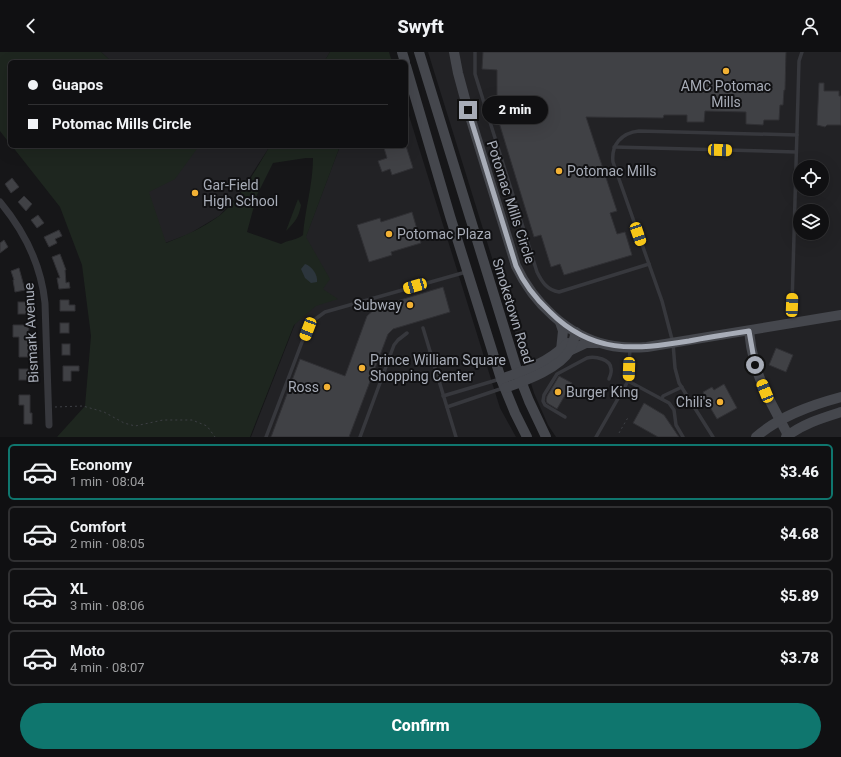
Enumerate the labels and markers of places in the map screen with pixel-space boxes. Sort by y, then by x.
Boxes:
marker: AMC Potomac Mills [721,66,731,76]
place label: AMC Potomac Mills [681,78,771,110]
place label: Potomac Mills [567,163,657,179]
marker: Potomac Mills [554,166,564,176]
place label: Gar-Field High School [203,177,278,209]
marker: Gar-Field High School [190,188,200,198]
place label: Potomac Plaza [397,226,491,242]
marker: Potomac Plaza [384,229,394,239]
place label: Subway [353,297,402,313]
marker: Subway [405,300,415,310]
place label: Prince William Square Shopping Center [370,352,506,384]
marker: Prince William Square Shopping Center [357,363,367,373]
place label: Ross [288,379,319,395]
marker: Ross [322,382,332,392]
place label: Burger King [566,384,638,400]
marker: Burger King [553,387,563,397]
place label: Chili's [676,394,712,410]
marker: Chili's [715,397,725,407]

